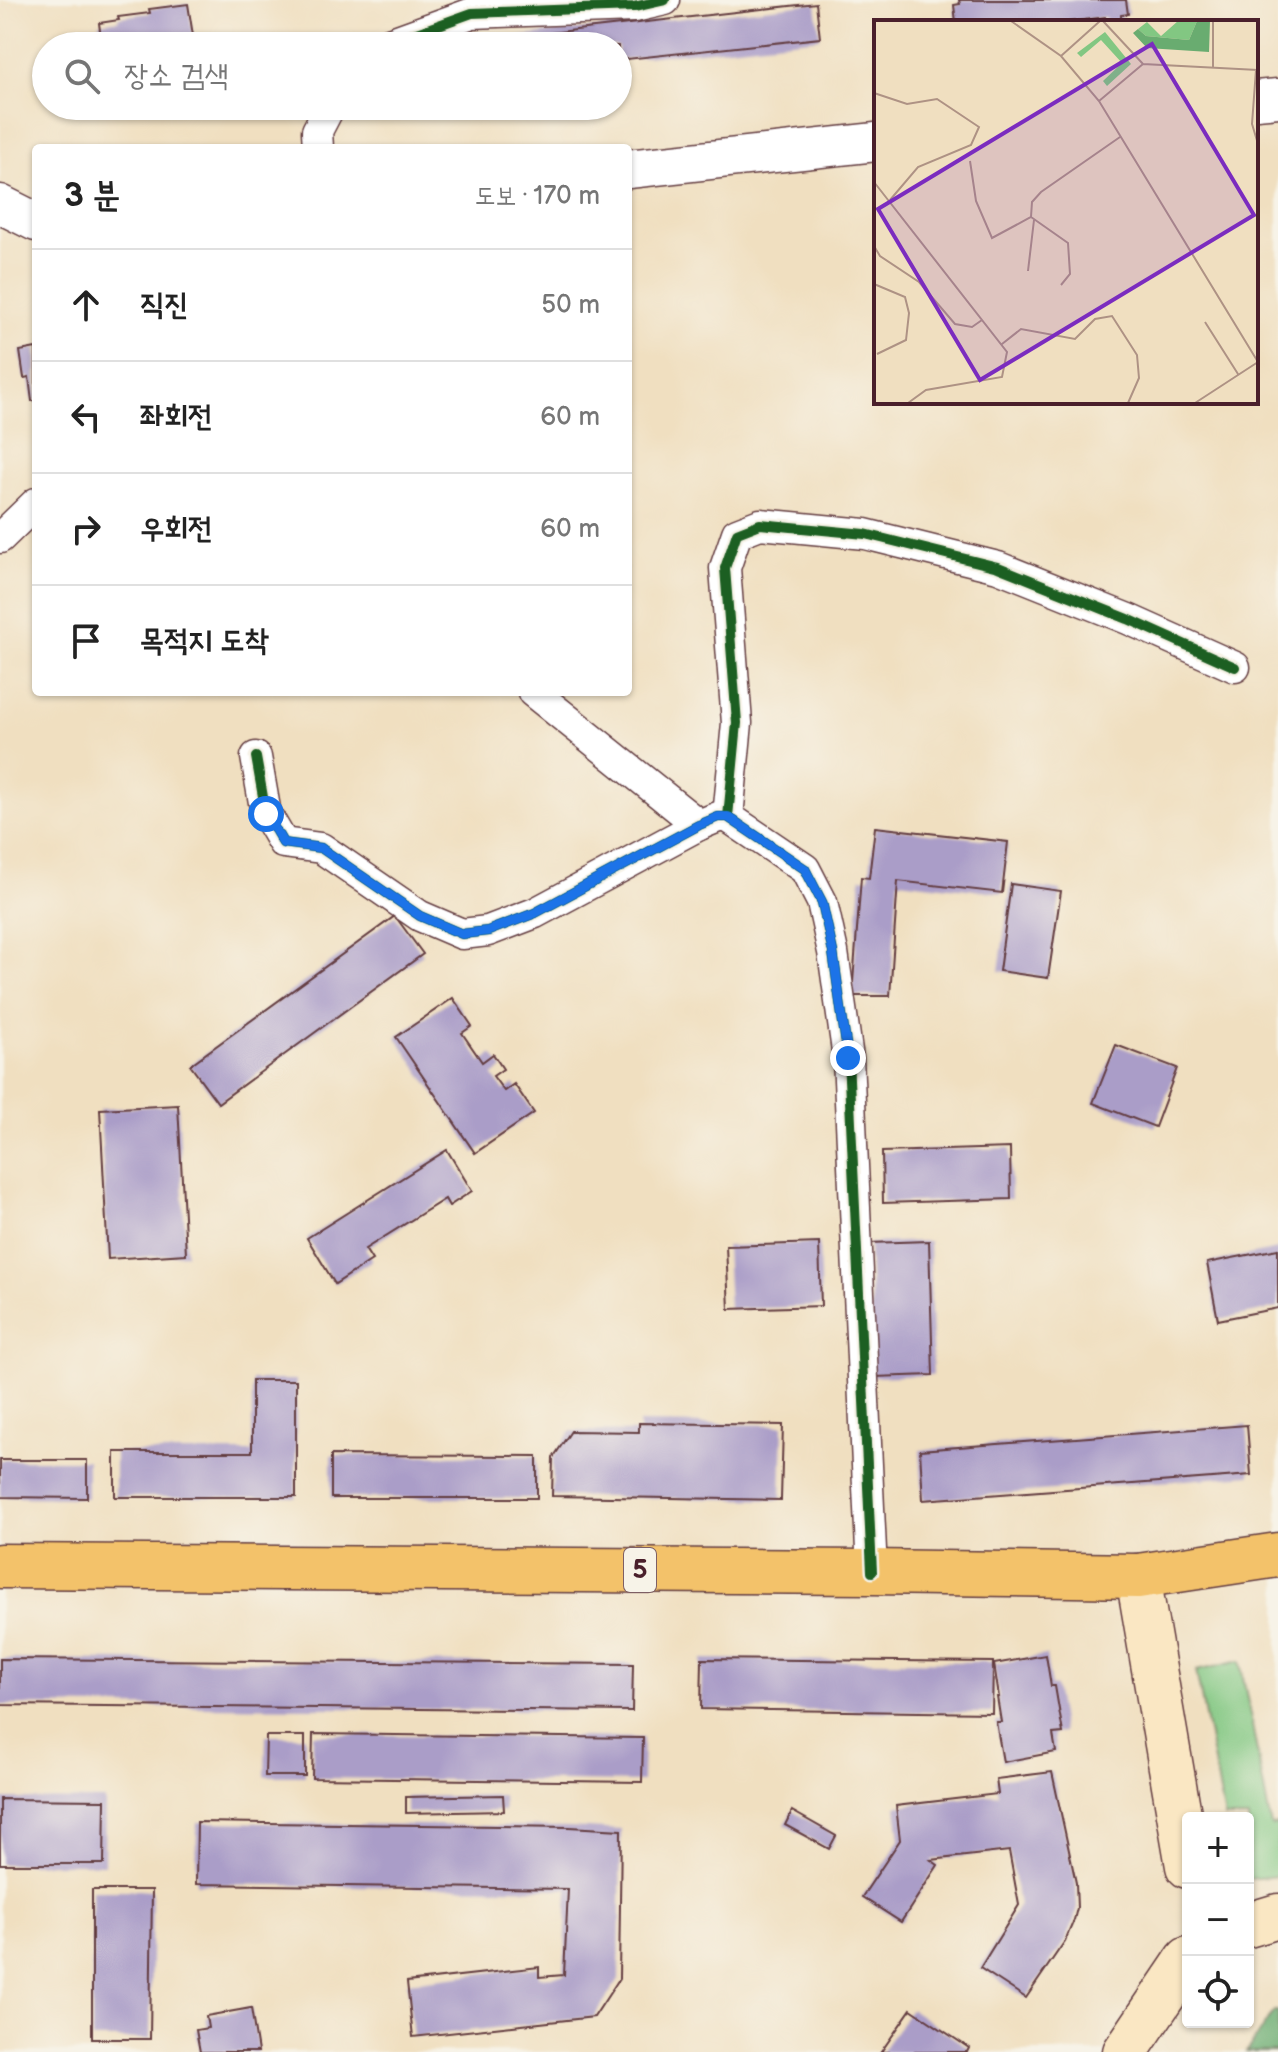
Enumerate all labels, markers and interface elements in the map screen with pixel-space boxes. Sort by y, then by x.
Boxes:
inset map [874,20,1258,404]
search box [32,32,632,120]
icon: search [60,54,104,98]
text: 장소 검색 [124,58,229,94]
text: 3 분 [64,175,120,216]
text: 도보 · 170 m [475,181,600,212]
icon: ahead [64,283,108,327]
text: 직진 [140,287,188,323]
text: 50 m [541,290,600,321]
icon: left [64,395,108,439]
text: 좌회전 [140,399,212,435]
text: 60 m [540,402,600,433]
icon: right [64,507,108,551]
text: 우회전 [140,511,212,547]
text: 60 m [540,514,600,545]
icon: arrive [64,619,108,663]
text: 목적지 도착 [140,623,269,659]
route start [248,796,284,832]
route end [830,1040,866,1076]
road number: 5 [624,1548,656,1592]
map controls [1182,1812,1254,2028]
button: + [1182,1812,1254,1884]
button: − [1182,1884,1254,1956]
button: locate [1182,1956,1254,2028]

